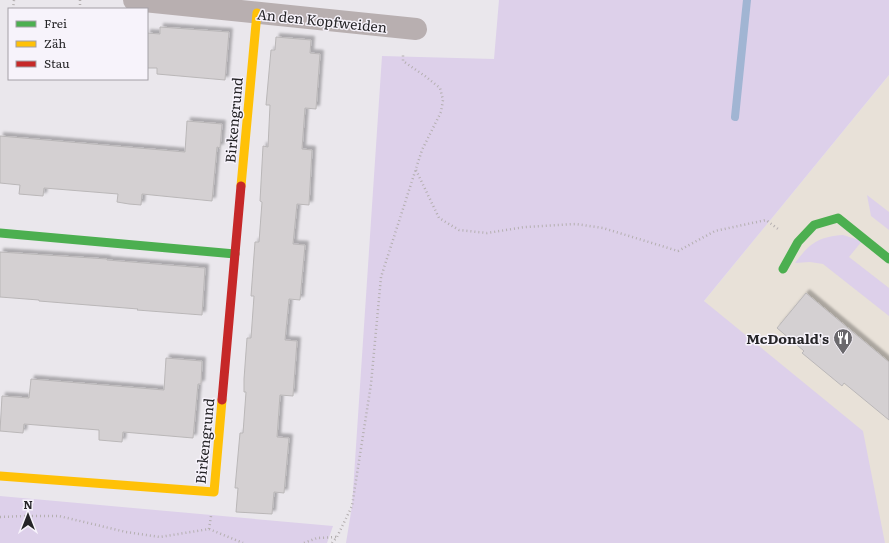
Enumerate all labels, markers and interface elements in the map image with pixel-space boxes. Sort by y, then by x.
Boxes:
street label: An den Kopfweiden [256,3,388,37]
legend [8,8,148,80]
text: Frei [44,14,67,32]
text: Zäh [44,34,66,52]
text: Stau [44,54,70,72]
street label: Birkengrund [219,76,247,164]
restaurant icon: McDonald's [832,327,854,355]
place label: McDonald's [746,328,829,348]
street label: Birkengrund [190,397,218,485]
north arrow [8,495,48,535]
text: N [23,496,33,512]

